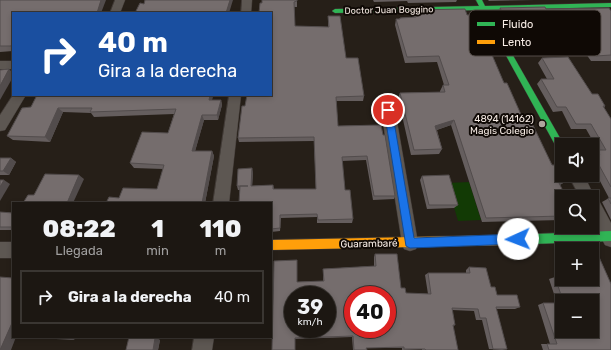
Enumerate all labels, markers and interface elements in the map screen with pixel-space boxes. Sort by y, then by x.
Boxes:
street label: Doctor Juan Boggino [344,4,434,16]
legend [469,10,601,56]
text: Fluido [502,18,533,31]
text: 40 m [98,26,168,59]
icon: right [32,28,84,80]
text: Lento [502,36,531,49]
text: Gira a la derecha [98,60,237,82]
pin [371,93,405,127]
icon: arrive [377,99,399,121]
place label: 4894 (14162) Magis Colegio [470,113,534,137]
marker: 4894 (14162) Magis Colegio [537,119,547,129]
map controls [555,138,599,338]
button: sound [555,138,599,182]
button: search [555,190,599,234]
text: 08:22 [43,215,116,243]
text: 1 [151,215,164,243]
text: 110 [199,215,241,243]
position arrow [497,218,539,260]
street label: Guarambaré [340,237,398,250]
button: + [555,242,599,286]
text: Llegada [55,243,103,258]
text: min [146,243,169,258]
text: m [215,243,226,258]
icon: right [34,286,56,308]
speed limit sign: 40 [344,286,396,338]
text: Gira a la derecha [68,288,192,306]
text: 40 m [214,288,250,306]
button: − [555,294,599,338]
text: 39 [297,295,323,319]
text: km/h [298,316,322,328]

